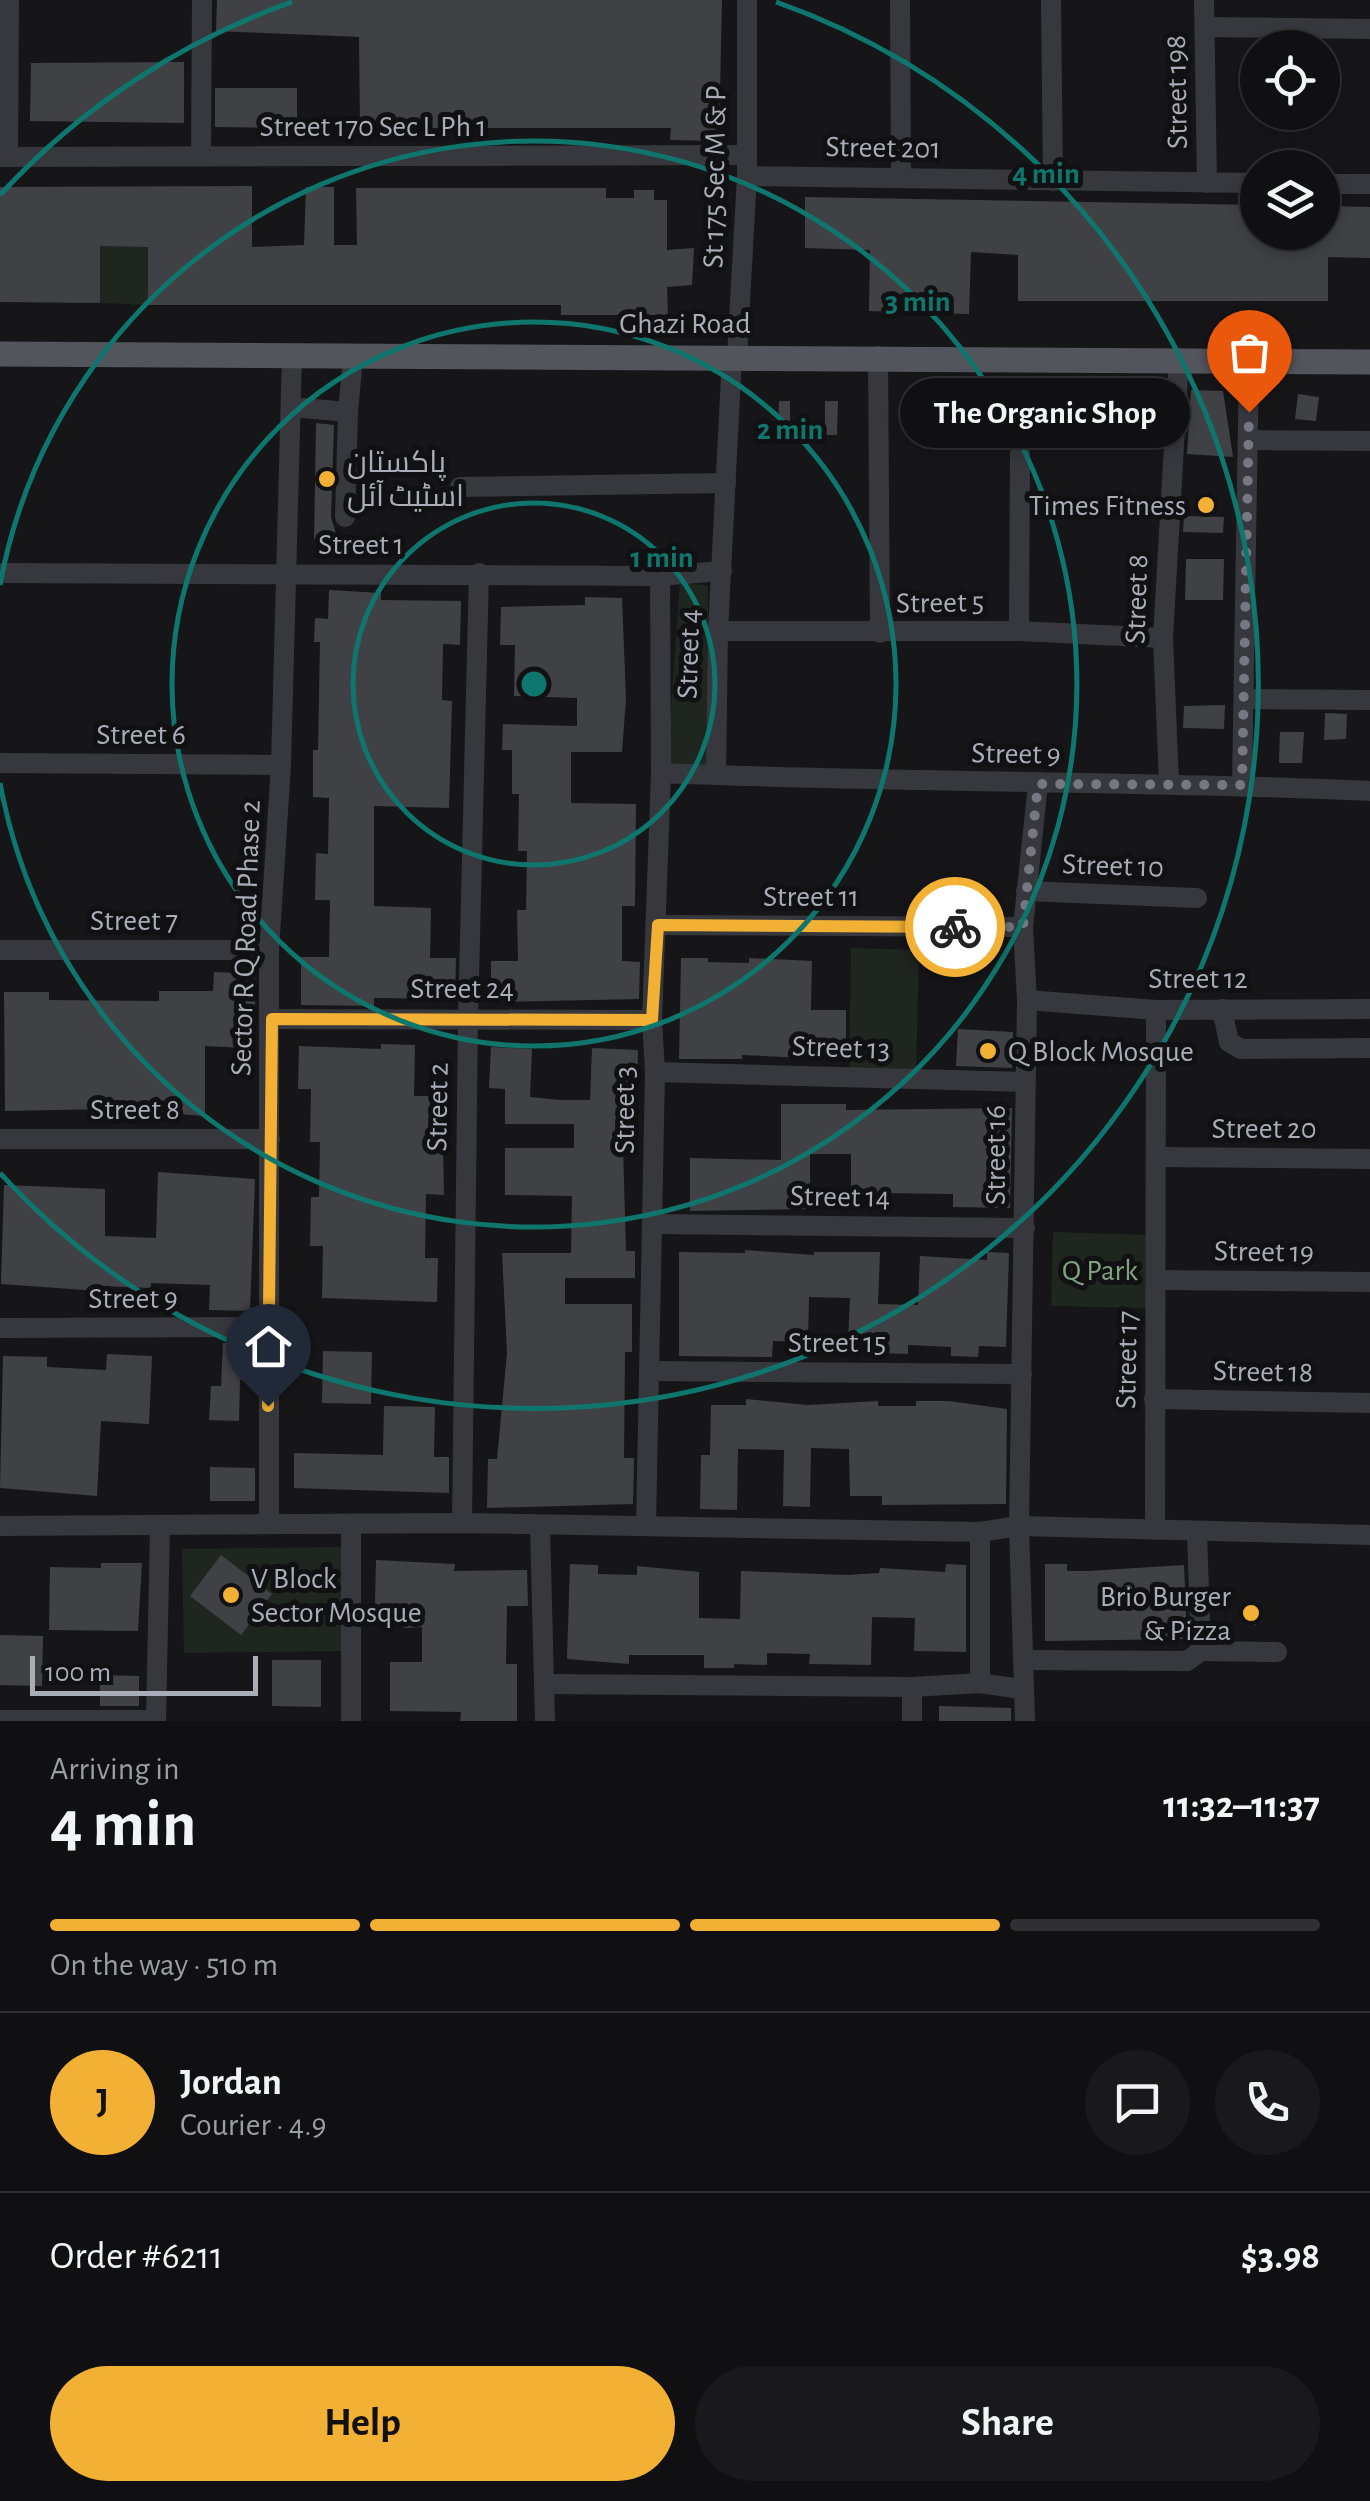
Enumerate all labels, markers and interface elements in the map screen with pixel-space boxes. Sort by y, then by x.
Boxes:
map controls [1240,30,1340,250]
button: locate [1240,30,1340,130]
street label: Street 198 [1161,35,1193,149]
street label: St 175 Sec M & P [698,85,732,269]
street label: Street 170 Sec L Ph 1 [260,112,486,142]
street label: Street 201 [825,132,941,164]
button: layers [1240,150,1340,250]
text: 4 min [1012,159,1080,189]
text: 3 min [885,287,951,317]
street label: Ghazi Road [619,309,751,339]
pin [1207,310,1292,413]
icon: bag [1222,325,1277,380]
callout: The Organic Shop [899,377,1189,447]
text: The Organic Shop [933,397,1157,429]
text: 2 min [757,415,823,445]
place label: پاکستان اسٹیٹ آئل [347,448,464,514]
marker: پاکستان اسٹیٹ آئل [316,468,338,490]
place label: Times Fitness [1029,491,1186,521]
marker: Times Fitness [1195,494,1217,516]
street label: Street 1 [318,530,404,560]
text: 1 min [630,543,694,573]
street label: Street 8 [1120,554,1154,644]
street label: Street 5 [896,587,984,619]
street label: Street 4 [672,609,706,700]
centre of rings [516,666,552,702]
street label: Street 6 [96,720,186,750]
street label: Street 9 [971,738,1061,770]
street label: Sector R Q Road Phase 2 [226,800,266,1077]
street label: Street 10 [1062,849,1164,883]
courier [905,877,1005,977]
street label: Street 11 [763,882,859,912]
icon: bike [928,900,983,955]
street label: Street 7 [90,906,178,936]
street label: Street 12 [1148,964,1248,994]
street label: Street 24 [410,974,514,1004]
street label: Street 13 [791,1031,891,1065]
place label: Q Block Mosque [1008,1037,1194,1067]
marker: Q Block Mosque [977,1040,999,1062]
street label: Street 2 [422,1062,454,1152]
street label: Street 3 [610,1066,640,1154]
street label: Street 8 [90,1095,180,1125]
street label: Street 16 [981,1105,1011,1205]
street label: Street 20 [1211,1114,1317,1144]
street label: Street 14 [790,1181,890,1213]
street label: Street 19 [1214,1236,1314,1268]
park label: Q Park [1062,1256,1138,1286]
street label: Street 9 [88,1284,178,1314]
pin [226,1304,311,1407]
street label: Street 17 [1111,1311,1143,1409]
icon: home [241,1319,296,1374]
street label: Street 15 [788,1328,886,1358]
street label: Street 18 [1213,1356,1313,1388]
place label: V Block Sector Mosque [251,1564,421,1628]
place label: Brio Burger & Pizza [1100,1582,1231,1646]
marker: V Block Sector Mosque [220,1584,242,1606]
marker: Brio Burger & Pizza [1240,1602,1262,1624]
scale bar [30,1651,258,1696]
text: 100 m [45,1659,111,1687]
text: Arriving in [50,1753,179,1785]
text: 11:32–11:37 [1163,1787,1320,1825]
text: 4 min [50,1793,196,1858]
text: On the way · 510 m [50,1949,278,1981]
button: chat [1085,2050,1190,2155]
button: phone [1215,2050,1320,2155]
text: Jordan [180,2064,282,2102]
text: J [96,2083,109,2121]
text: Courier · 4.9 [180,2109,327,2141]
text: Order #6211 [50,2238,223,2276]
text: $3.98 [1241,2238,1320,2276]
button: Help [50,2366,675,2481]
button: Share [695,2366,1320,2481]

